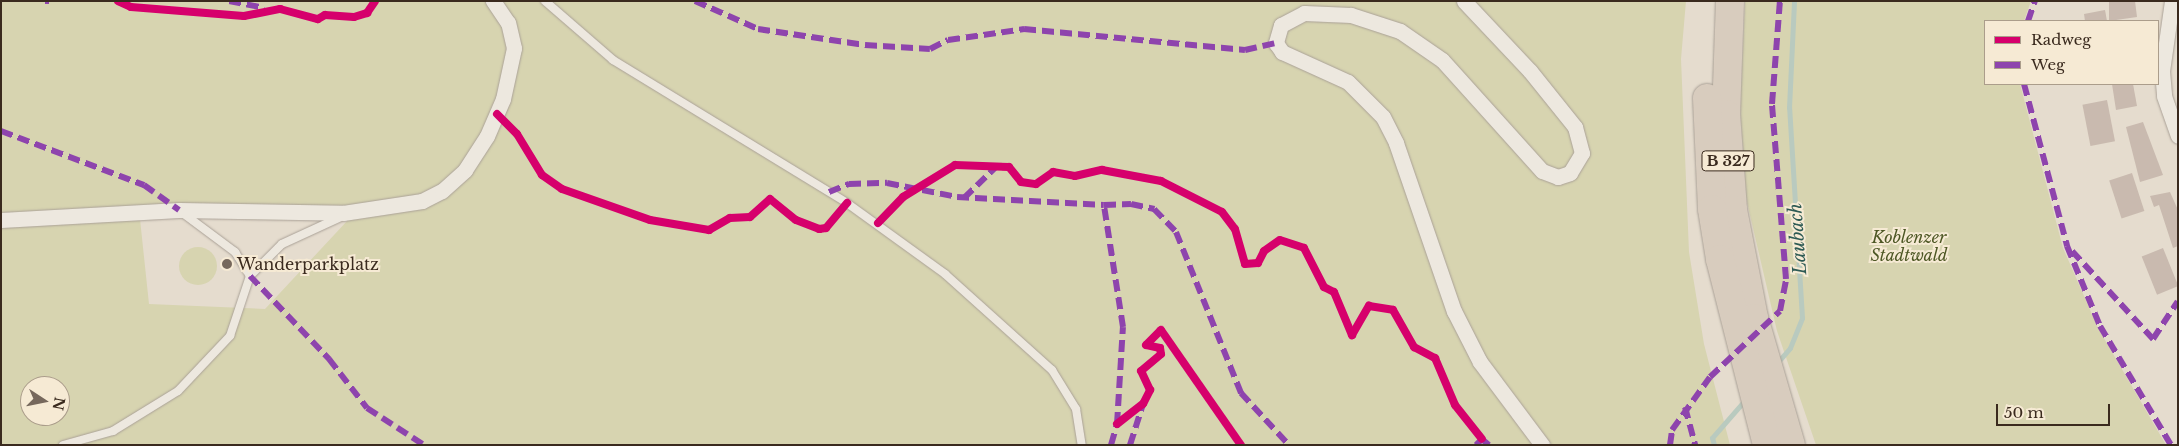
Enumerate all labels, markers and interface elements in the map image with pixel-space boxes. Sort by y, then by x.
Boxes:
legend [1984,20,2159,85]
text: Radweg [2031,30,2091,49]
text: Weg [2031,55,2065,74]
road number: B 327 [1700,148,1756,174]
water label: Laubach [1785,203,1811,275]
park label: Koblenzer Stadtwald [1871,227,1947,265]
place label: Wanderparkplatz [237,254,379,274]
marker: Wanderparkplatz [221,258,233,270]
north arrow [20,376,70,426]
scale bar [1999,394,2113,426]
text: N [49,395,69,412]
text: 50 m [2004,403,2044,422]

